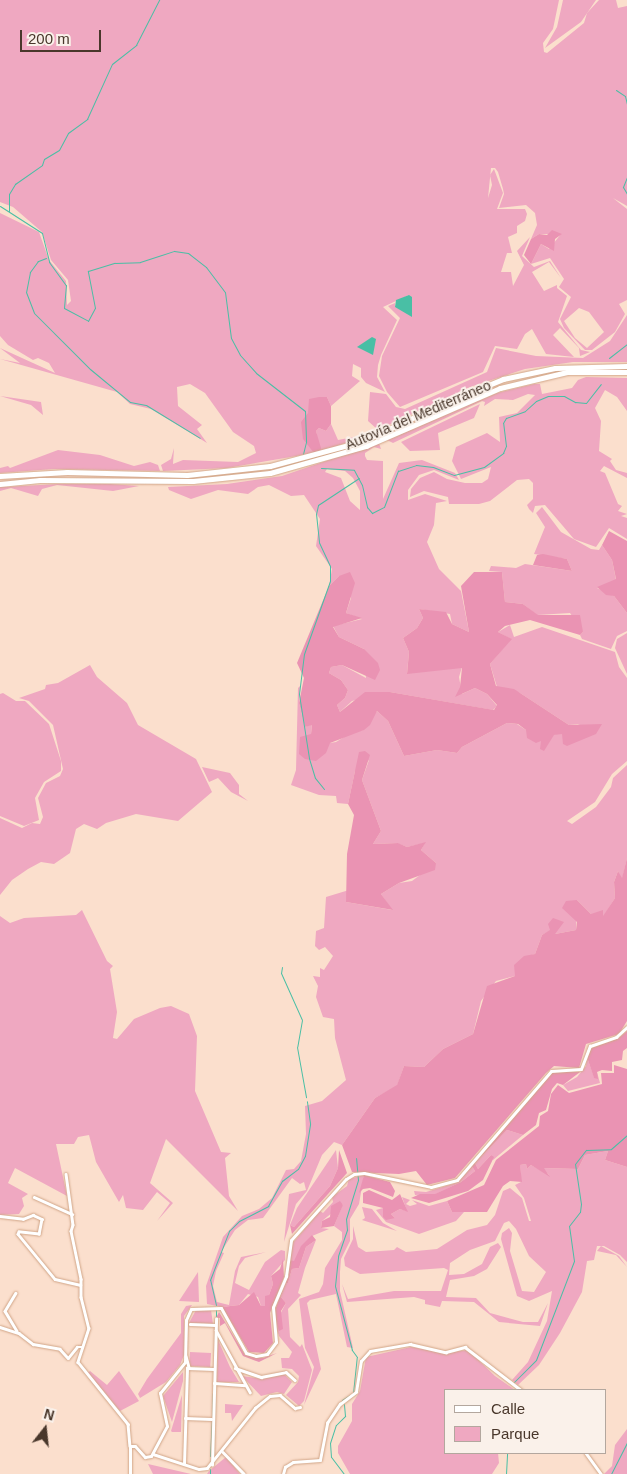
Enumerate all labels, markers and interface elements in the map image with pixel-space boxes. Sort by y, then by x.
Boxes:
scale bar [22,20,104,52]
text: 200 m [28,30,70,47]
street label: Autovía del Mediterráneo [343,377,493,453]
legend [444,1389,607,1454]
text: Calle [491,1400,525,1417]
north arrow [20,1404,70,1454]
text: N [42,1405,56,1424]
text: Parque [491,1425,539,1442]

